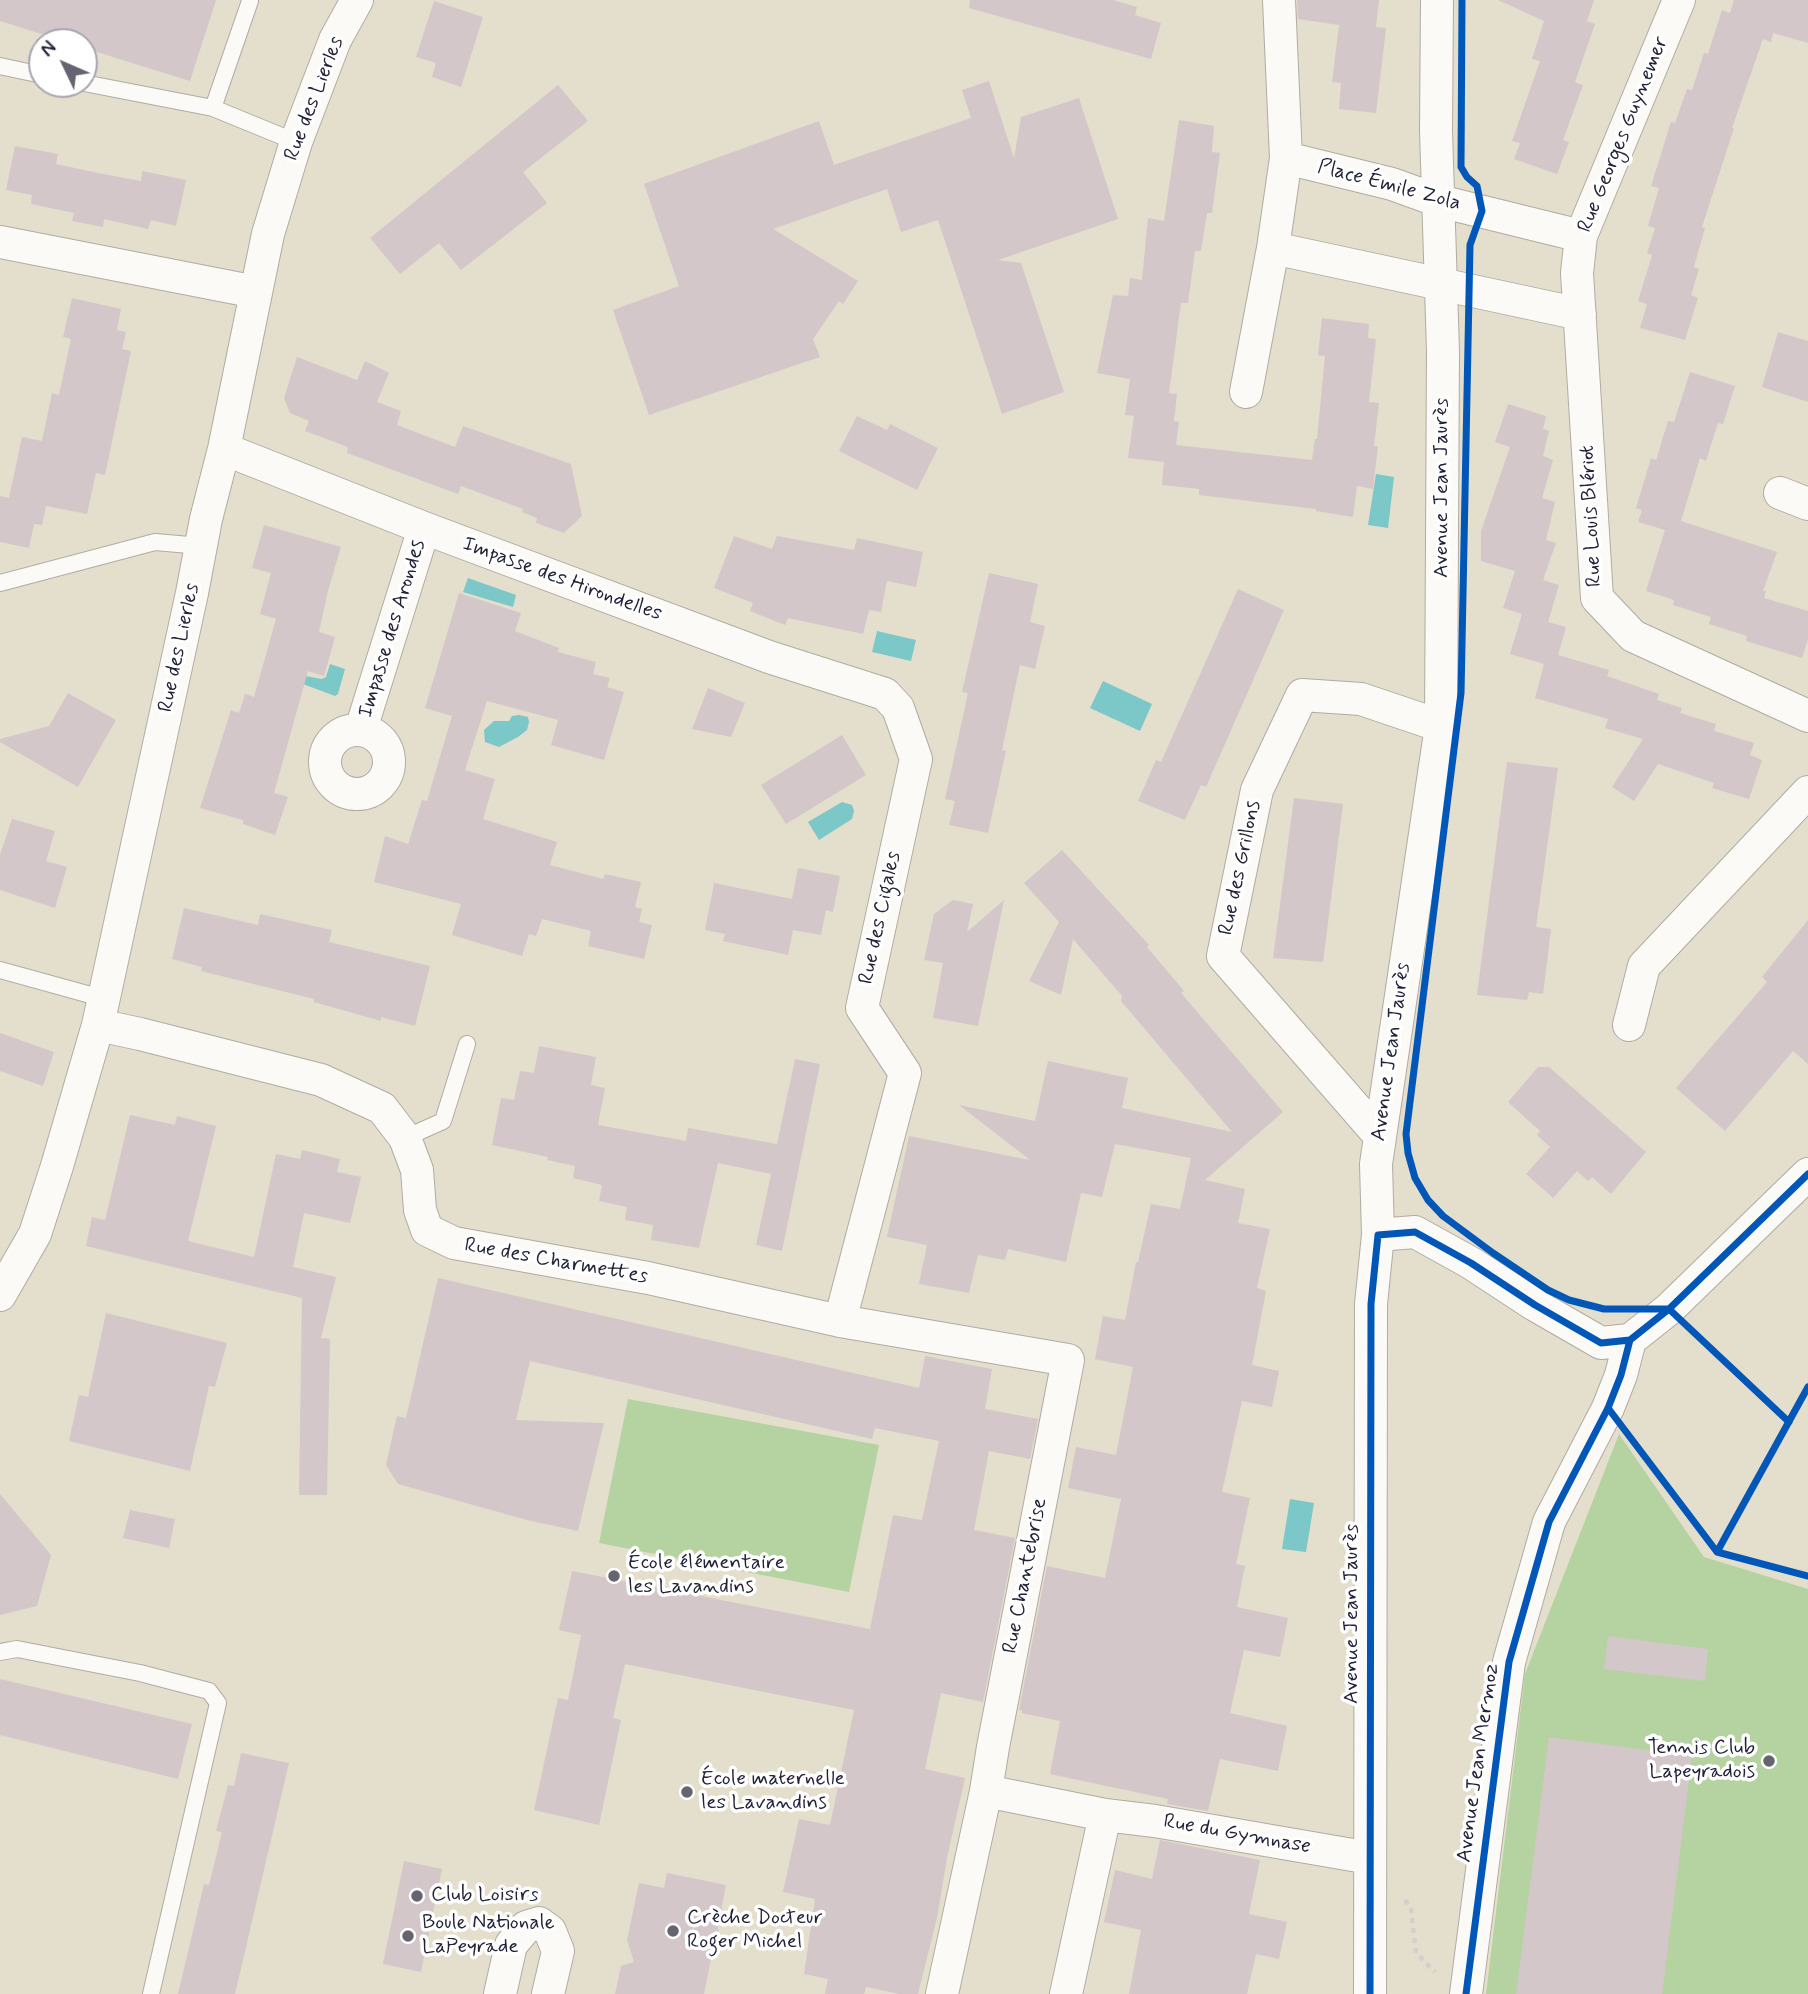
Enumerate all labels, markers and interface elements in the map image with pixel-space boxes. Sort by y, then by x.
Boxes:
north arrow [28,28,98,98]
street label: Rue des Lierles [280,33,350,165]
street label: Rue Georges Guynemer [1573,33,1675,237]
text: N [36,36,62,63]
street label: Place Émile Zola [1315,155,1463,217]
street label: Avenue Jean Jaurès [1430,398,1456,578]
street label: Rue Louis Blériot [1576,444,1608,588]
street label: Impasse des Hirondelles [459,532,665,628]
street label: Impasse des Arondes [354,537,432,721]
street label: Rue des Lierles [154,581,206,715]
street label: Rue des Grillons [1214,798,1268,938]
street label: Rue des Cigales [855,849,907,987]
street label: Avenue Jean Jaurès [1367,961,1417,1143]
street label: Rue des Charmettes [462,1233,650,1291]
street label: Rue Chantebrise [999,1496,1053,1656]
street label: Avenue Jean Jaurès [1340,1524,1366,1704]
place label: École élémentaire les Lavandins [628,1551,785,1601]
marker: École élémentaire les Lavandins [606,1568,622,1584]
street label: Avenue Jean Mermoz [1453,1662,1505,1864]
place label: Tennis Club Lapeyradois [1648,1736,1755,1786]
marker: Tennis Club Lapeyradois [1761,1753,1777,1769]
place label: École maternelle les Lavandins [701,1767,845,1817]
marker: École maternelle les Lavandins [679,1784,695,1800]
street label: Rue du Gymnase [1161,1810,1313,1860]
place label: Club Loisirs [431,1883,538,1909]
marker: Club Loisirs [409,1888,425,1904]
place label: Crèche Docteur Roger Michel [687,1906,823,1956]
place label: Boule Nationale LaPeyrade [422,1911,555,1961]
marker: Crèche Docteur Roger Michel [665,1923,681,1939]
marker: Boule Nationale LaPeyrade [400,1928,416,1944]

